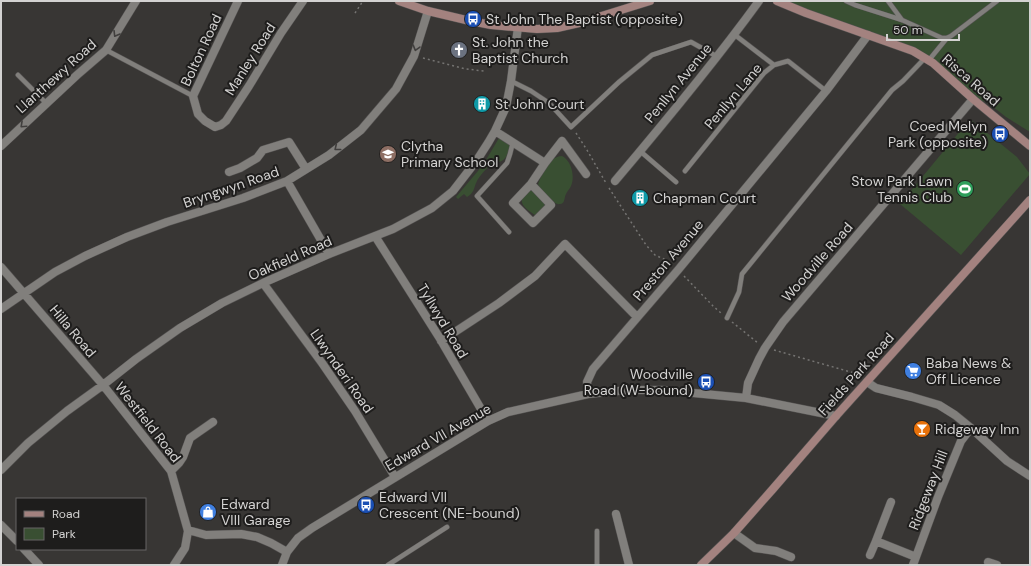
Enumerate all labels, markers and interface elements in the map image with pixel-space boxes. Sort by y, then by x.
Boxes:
bus stop icon: St John The Baptist (opposite) [463,9,483,29]
place label: St John The Baptist (opposite) [486,10,683,28]
street label: Bolton Road [176,11,226,89]
scale bar [887,16,959,42]
street label: Manley Road [221,19,279,99]
text: 50 m [893,22,922,38]
one-way arrow [113,30,120,37]
place label: St. John the Baptist Church [472,33,568,67]
street label: Llanthewy Road [12,35,100,117]
church icon: St. John the Baptist Church [449,40,469,60]
street label: Penllyn Avenue [640,40,716,126]
one-way arrow [412,44,421,51]
street label: Risca Road [938,50,1004,110]
street label: Penllyn Lane [700,59,766,133]
building icon: St John Court [472,94,492,114]
place label: St John Court [495,95,585,113]
place label: Coed Melyn Park (opposite) [888,117,987,151]
one-way arrow [20,120,28,127]
bus stop icon: Coed Melyn Park (opposite) [990,124,1010,144]
place label: Clytha Primary School [401,137,498,171]
one-way arrow [335,144,342,151]
school or university icon: Clytha Primary School [378,144,398,164]
street label: Bryngwyn Road [181,162,281,212]
place label: Stow Park Lawn Tennis Club [851,172,952,206]
sports icon: Stow Park Lawn Tennis Club [955,179,975,199]
building icon: Chapman Court [630,188,650,208]
place label: Chapman Court [653,189,756,207]
street label: Preston Avenue [629,216,707,304]
street label: Woodville Road [778,219,856,305]
street label: Oakfield Road [245,232,335,284]
street label: Tyllwyd Road [414,280,472,362]
street label: Hilla Road [46,301,100,361]
street label: Llwynderi Road [306,325,378,417]
street label: Fields Park Road [814,329,898,419]
place label: Baba News & Off Licence [926,354,1011,388]
supermarket icon: Baba News & Off Licence [903,361,923,381]
place label: Woodville Road (W-bound) [584,365,693,399]
bus stop icon: Woodville Road (W-bound) [696,372,716,392]
street label: Westfield Road [111,378,185,466]
street label: Edward VII Avenue [382,399,494,475]
bar icon: Ridgeway Inn [912,419,932,439]
place label: Ridgeway Inn [935,420,1019,438]
street label: Ridgeway Hill [905,447,951,533]
place label: Edward VII Crescent (NE-bound) [379,488,520,522]
place label: Edward VIII Garage [221,495,290,529]
bus stop icon: Edward VII Crescent (NE-bound) [356,495,376,515]
legend [16,498,146,550]
shop icon: Edward VIII Garage [198,502,218,522]
text: Road [52,506,80,522]
text: Park [52,526,76,542]

